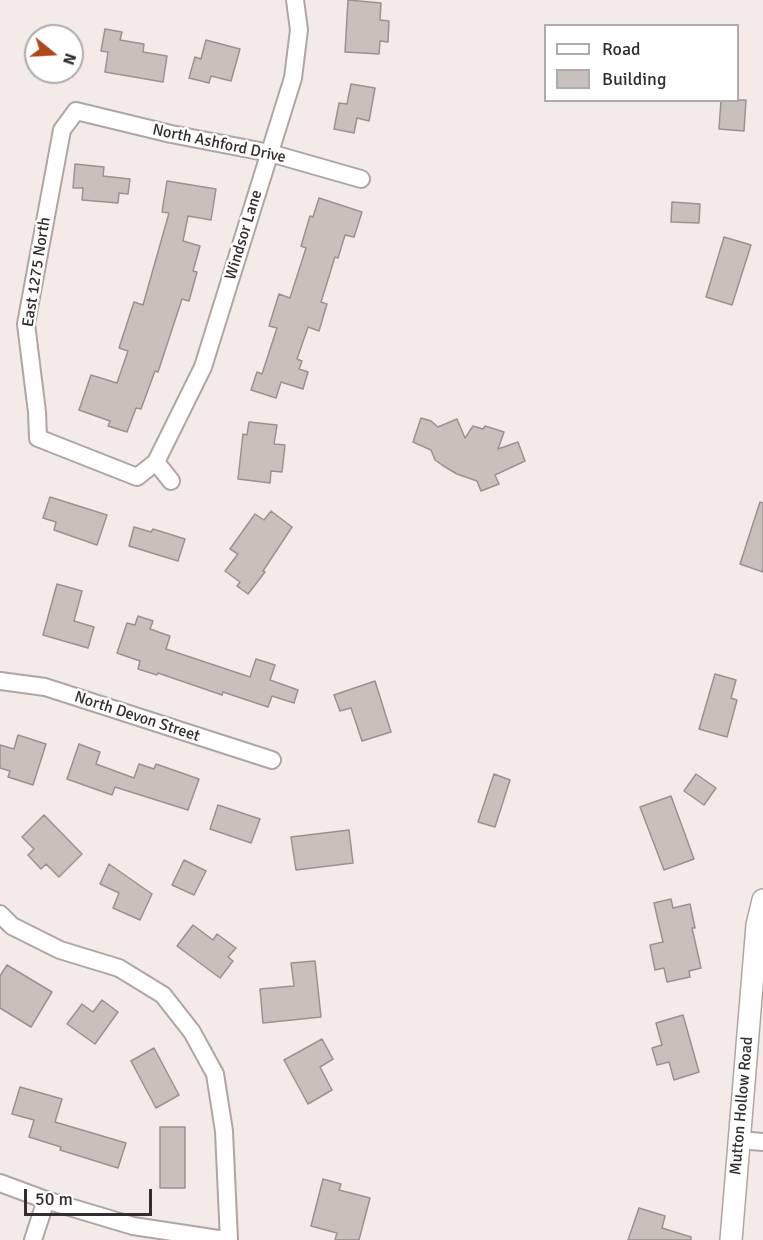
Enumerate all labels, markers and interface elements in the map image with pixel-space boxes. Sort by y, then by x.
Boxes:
north arrow [24,24,84,84]
legend [544,24,739,102]
text: Road [602,38,641,60]
text: N [58,51,80,67]
text: Building [602,68,666,90]
street label: North Ashford Drive [151,120,287,168]
street label: Windsor Lane [221,188,267,282]
street label: East 1275 North [19,216,55,328]
street label: North Devon Street [72,688,202,746]
street label: Mutton Hollow Road [726,1036,758,1176]
scale bar [27,1177,154,1215]
text: 50 m [35,1188,73,1210]

